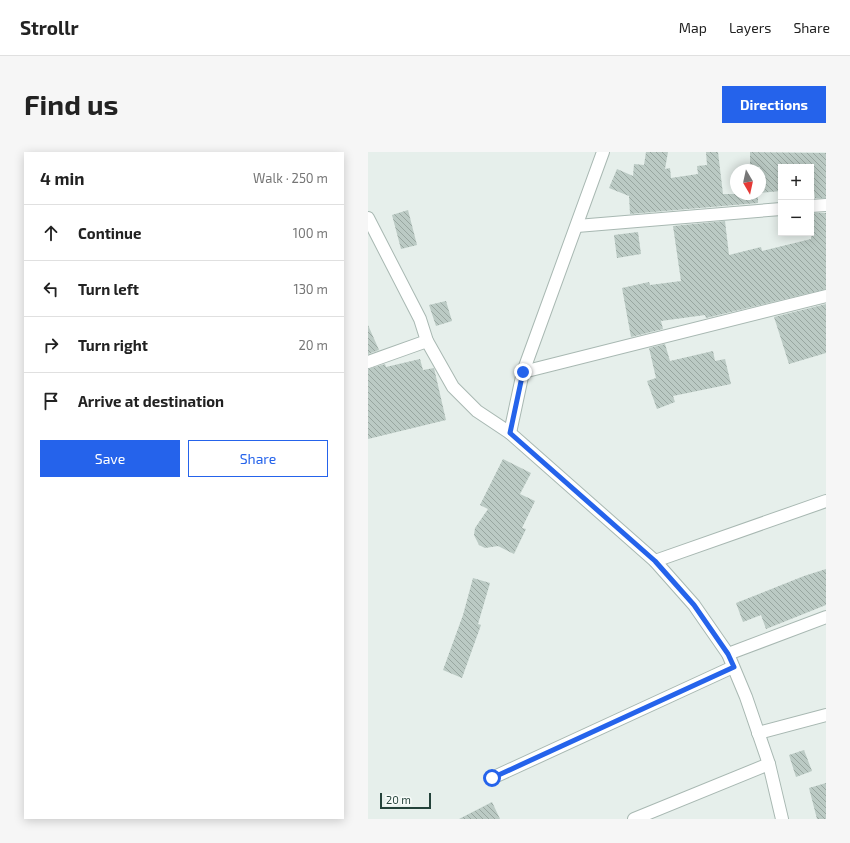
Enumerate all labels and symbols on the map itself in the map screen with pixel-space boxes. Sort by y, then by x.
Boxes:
north arrow [730,164,766,200]
route end [514,363,532,381]
route start [483,769,501,787]
scale bar [380,791,431,810]

